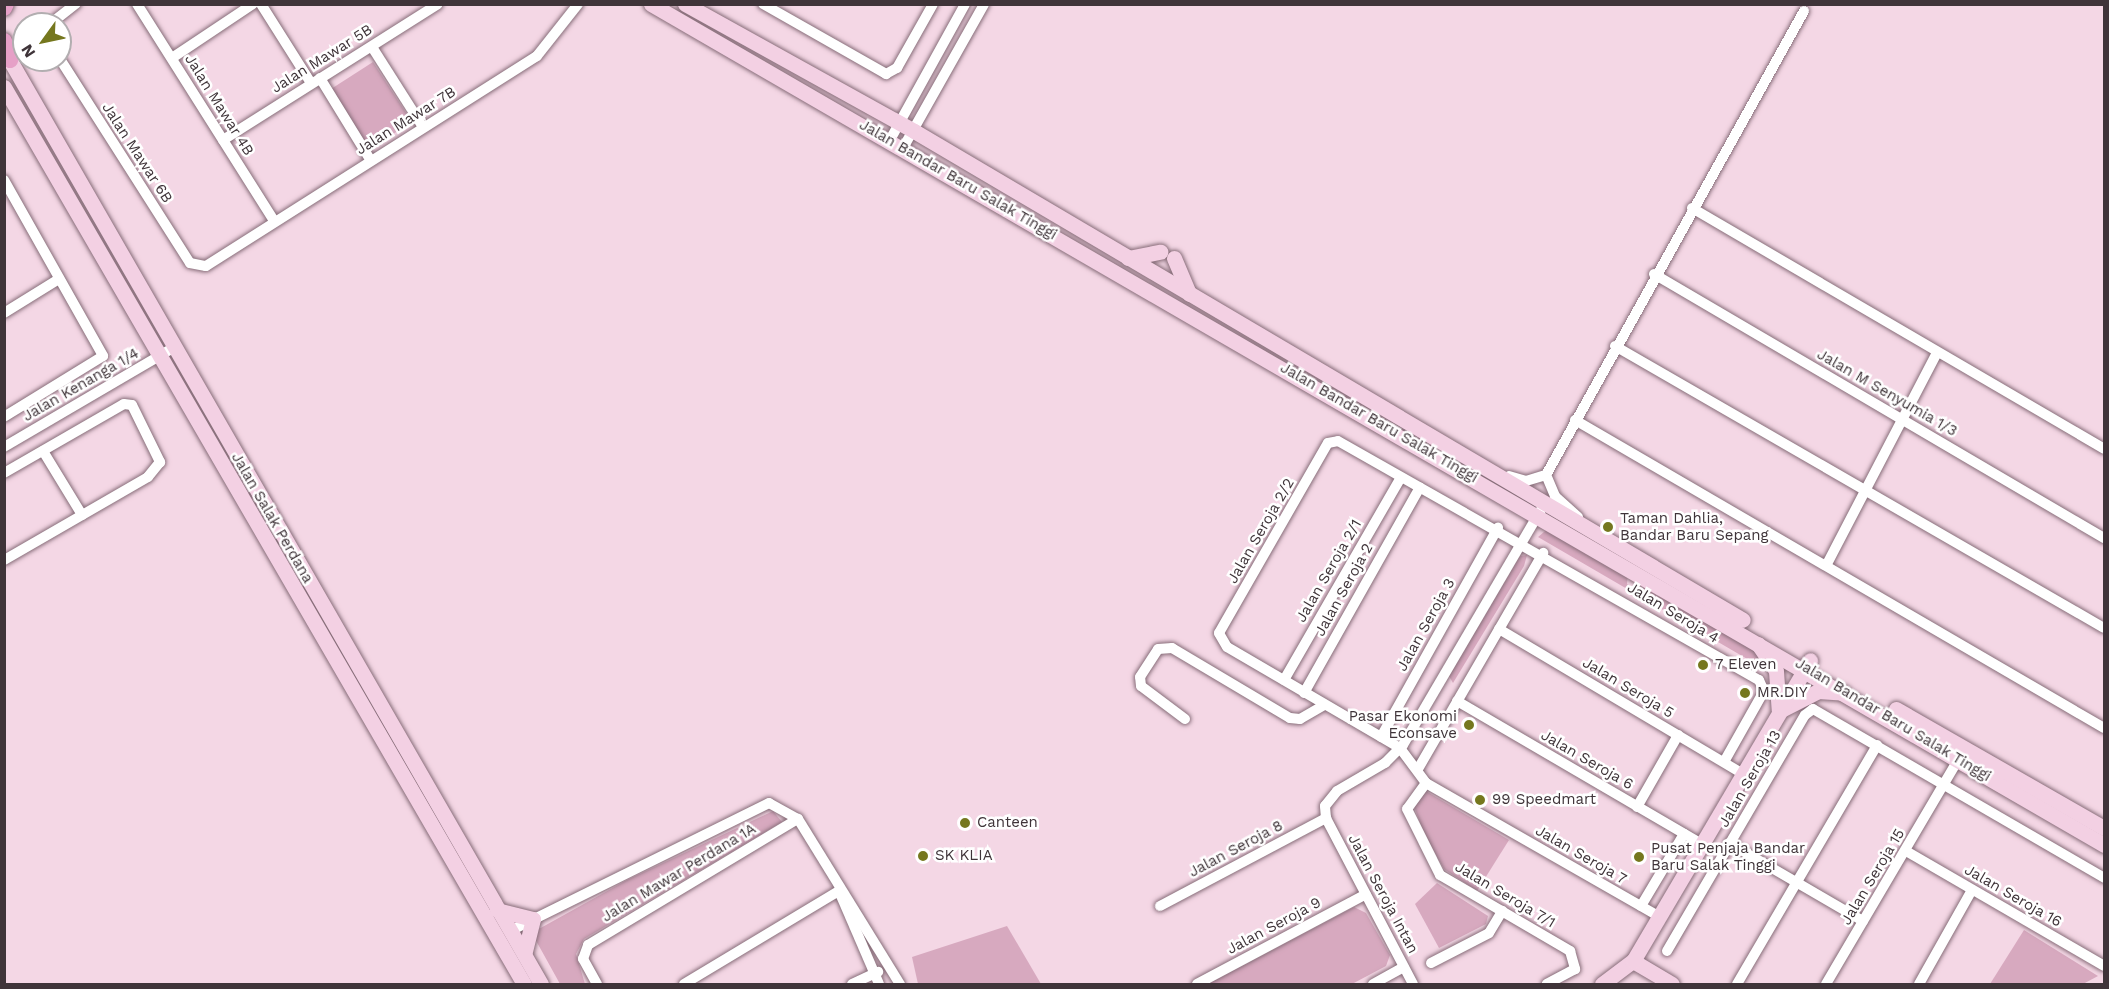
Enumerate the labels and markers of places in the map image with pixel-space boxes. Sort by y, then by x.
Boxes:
place label: Taman Dahlia, Bandar Baru Sepang [1620,509,1769,544]
marker: Taman Dahlia, Bandar Baru Sepang [1601,520,1615,534]
place label: 7 Eleven [1715,656,1777,674]
marker: 7 Eleven [1696,658,1710,672]
place label: MR.DIY [1757,684,1808,702]
marker: MR.DIY [1738,686,1752,700]
place label: Pasar Ekonomi Econsave [1348,707,1457,742]
marker: Pasar Ekonomi Econsave [1462,718,1476,732]
place label: 99 Speedmart [1492,791,1596,809]
marker: 99 Speedmart [1473,793,1487,807]
place label: Canteen [977,814,1038,832]
marker: Canteen [958,816,972,830]
place label: Pusat Penjaja Bandar Baru Salak Tinggi [1651,839,1806,874]
place label: SK KLIA [935,847,993,865]
marker: SK KLIA [916,849,930,863]
marker: Pusat Penjaja Bandar Baru Salak Tinggi [1632,850,1646,864]

